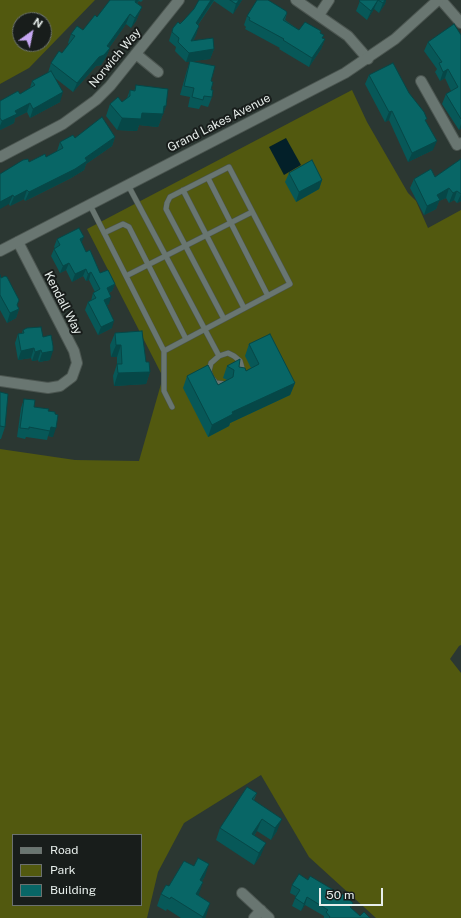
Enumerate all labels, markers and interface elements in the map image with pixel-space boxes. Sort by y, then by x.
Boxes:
north arrow [12,12,52,52]
text: N [31,15,45,30]
street label: Norwich Way [86,25,144,91]
street label: Grand Lakes Avenue [165,91,273,155]
street label: Kendall Way [41,269,85,337]
legend [12,834,142,906]
text: Road [50,843,78,857]
text: Park [50,863,76,877]
scale bar [321,880,385,906]
text: Building [50,883,96,897]
text: 50 m [326,888,354,902]

